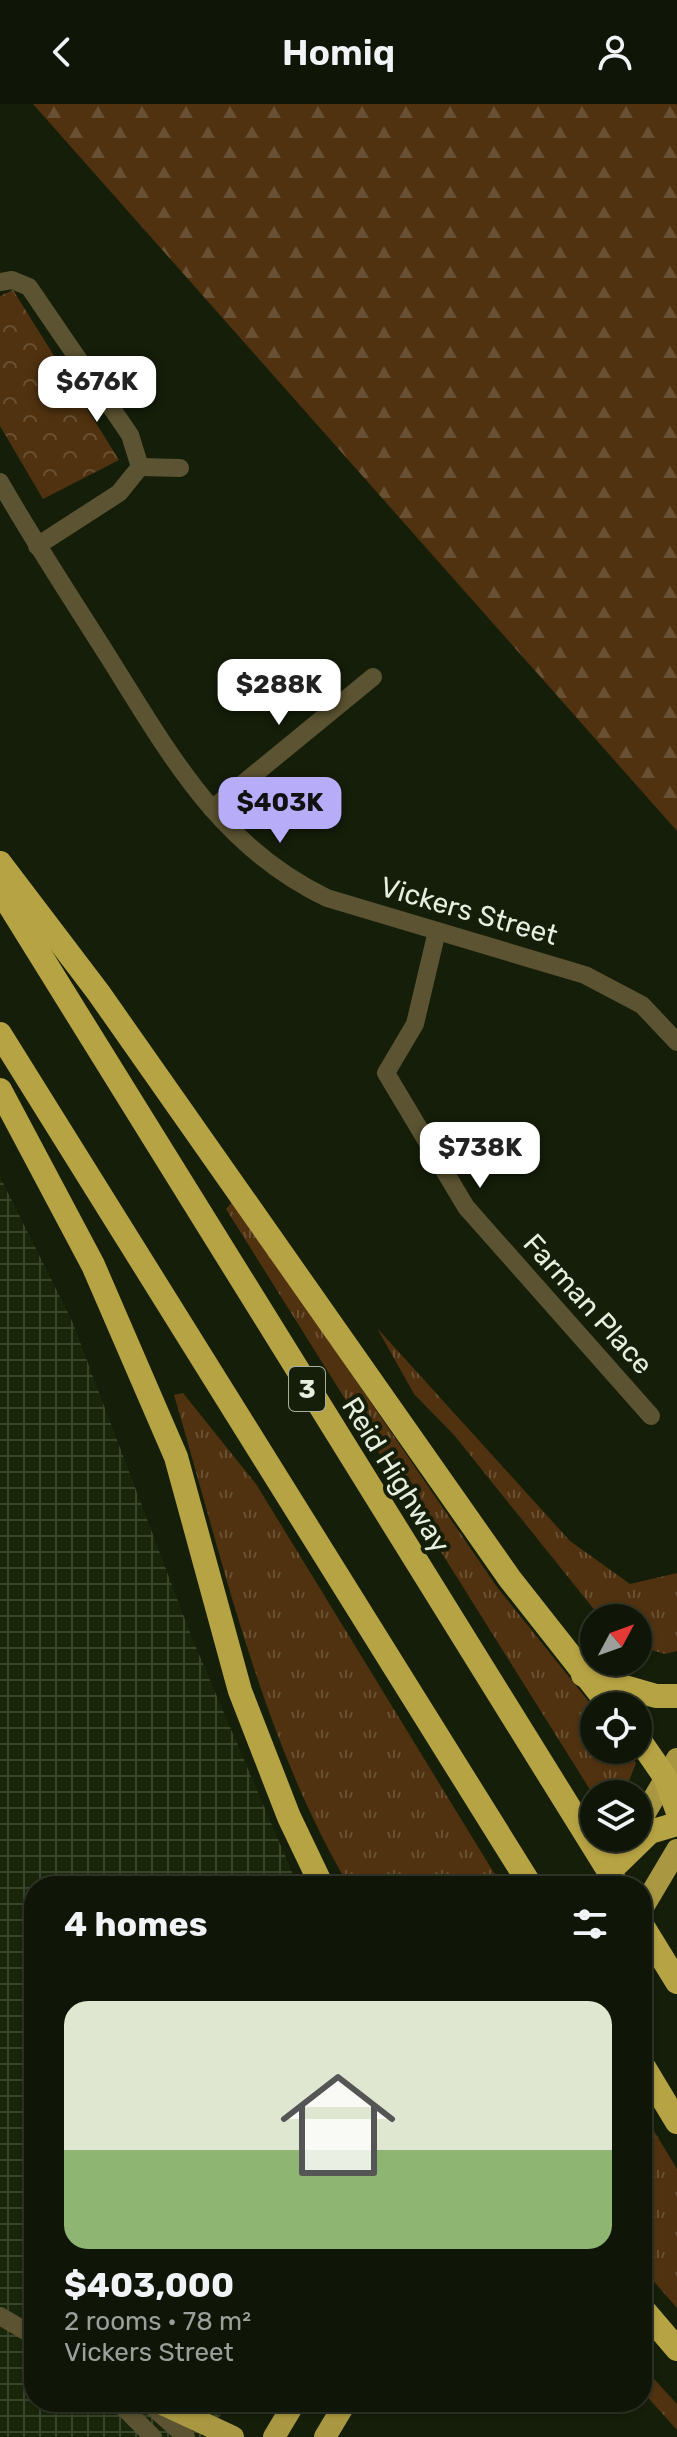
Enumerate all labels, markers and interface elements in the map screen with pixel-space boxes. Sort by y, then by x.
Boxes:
icon: back [40,30,84,74]
icon: person [593,30,637,74]
text: Homiq [282,31,395,74]
pin: $676K [41,356,153,424]
text: $676K [56,366,138,397]
pin: $288K [223,659,335,727]
text: $288K [236,669,322,700]
pin: $403K [224,777,336,845]
text: $403K [236,787,324,818]
street label: Vickers Street [377,870,561,952]
pin: $738K [424,1122,536,1190]
text: $738K [438,1132,522,1163]
street label: Farman Place [516,1227,660,1381]
road number: 3 [289,1367,325,1411]
street label: Reid Highway [335,1391,457,1559]
north arrow [580,1604,652,1676]
map controls [580,1604,652,1852]
button: locate [580,1692,652,1764]
button: layers [580,1780,652,1852]
icon: filters [568,1902,612,1946]
text: 4 homes [64,1904,207,1945]
icon: home [266,2053,410,2197]
text: $403,000 [64,2265,234,2306]
text: 2 rooms · 78 m² [64,2306,251,2337]
text: Vickers Street [64,2337,234,2368]

